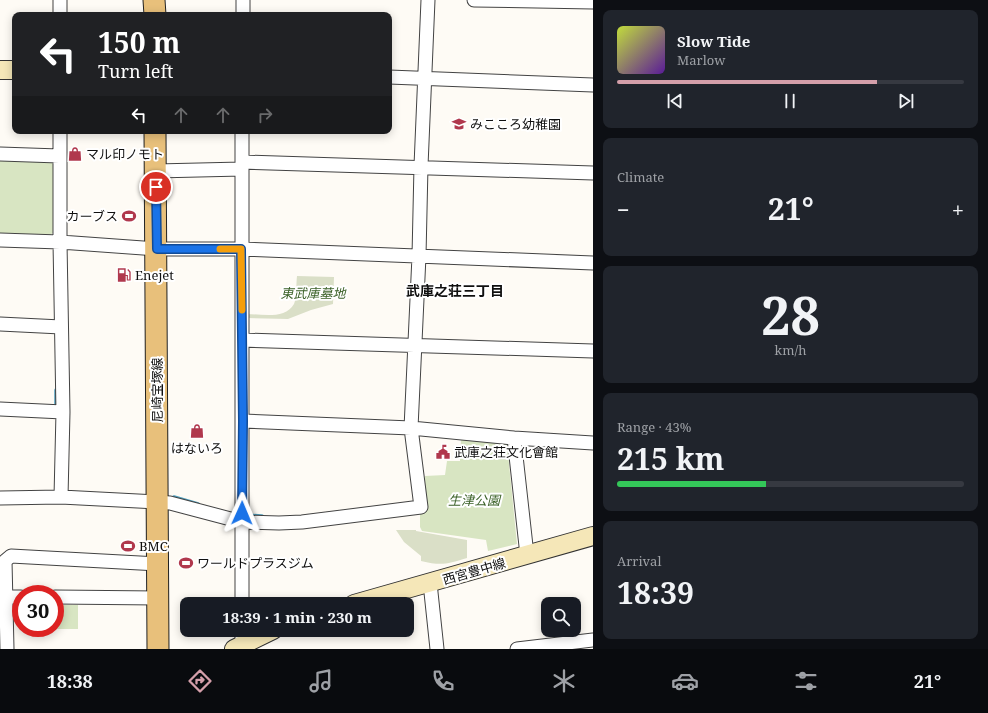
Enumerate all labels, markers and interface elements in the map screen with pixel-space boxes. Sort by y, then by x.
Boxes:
text: 150 m [98,23,180,61]
icon: left [32,28,84,80]
text: Slow Tide [677,31,750,51]
text: Marlow [677,51,725,69]
text: Turn left [98,59,173,83]
icon: previous [664,90,686,112]
icon: pause [779,90,801,112]
icon: next [895,90,917,112]
icon: left [128,104,150,126]
icon: ahead [170,104,192,126]
icon: ahead [212,104,234,126]
icon: right [254,104,276,126]
place label: みこころ幼稚園 [470,115,561,133]
school or university icon: みこころ幼稚園 [451,116,467,132]
place label: マル印ノモト [86,145,164,163]
shop icon: マル印ノモト [67,146,83,162]
text: Climate [617,168,664,186]
pin [139,170,173,204]
icon: arrive [145,176,167,198]
text: 21° [768,188,814,229]
text: − [617,194,630,224]
text: + [952,194,964,224]
place label: カーブス [67,207,118,225]
sports icon: カーブス [121,208,137,224]
place label: Enejet [135,266,174,284]
fuel station icon: Enejet [116,267,132,283]
text: 28 [761,279,820,350]
district label: 武庫之荘三丁目 [406,281,504,300]
park label: 東武庫墓地 [280,284,347,302]
text: km/h [775,341,806,359]
street label: 尼崎宝塚線 [148,357,166,423]
text: Range · 43% [617,418,691,436]
shop icon: はないろ [189,423,205,439]
text: 215 km [617,438,724,479]
place label: はないろ [171,439,223,457]
place label: 武庫之荘文化會館 [454,443,558,461]
public building icon: 武庫之荘文化會館 [435,444,451,460]
park label: 生津公園 [448,491,502,509]
position arrow [221,492,263,534]
place label: BMC [139,537,168,555]
sports icon: BMC [120,538,136,554]
text: Arrival [617,552,661,570]
street label: 西宮豊中線 [440,553,508,589]
place label: ワールドプラスジム [197,554,314,572]
sports icon: ワールドプラスジム [178,555,194,571]
text: 18:39 [617,572,694,613]
speed limit sign: 30 [12,585,64,637]
map controls [541,597,581,637]
button: search [541,597,581,637]
text: 18:39 · 1 min · 230 m [222,607,372,627]
icon: directions [186,667,214,695]
icon: music [307,667,335,695]
icon: phone [429,667,457,695]
icon: climate [550,667,578,695]
icon: car [671,667,699,695]
icon: filters [792,667,820,695]
text: 18:38 [47,669,93,693]
text: 21° [914,669,941,693]

